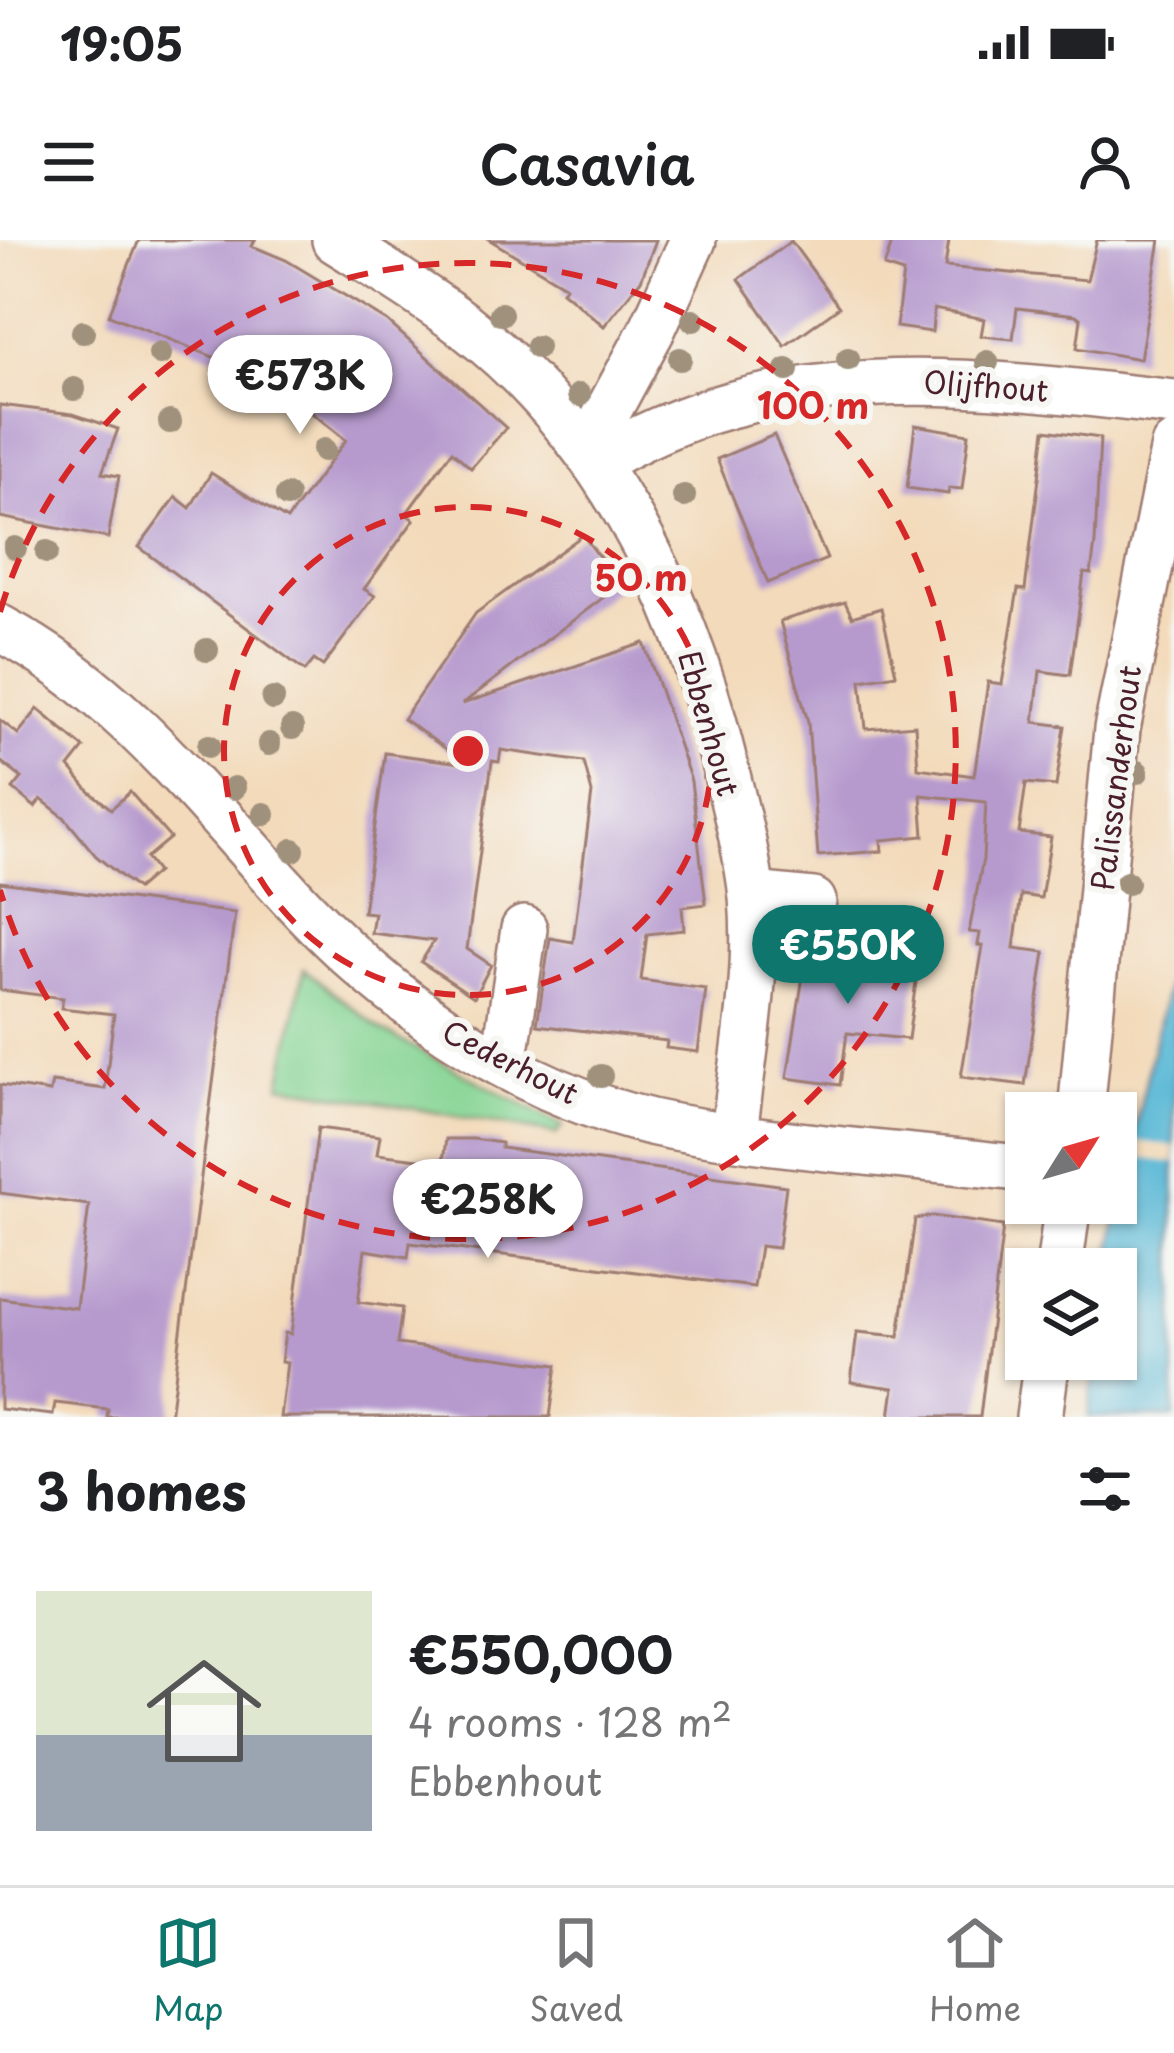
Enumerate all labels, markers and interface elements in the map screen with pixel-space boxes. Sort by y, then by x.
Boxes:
text: 19:05 [60,8,184,76]
text: Casavia [479,122,695,203]
icon: menu [36,129,102,195]
icon: person [1072,129,1138,195]
pin: €573K [216,335,384,437]
text: €573K [235,344,365,403]
street label: Olijfhout [922,358,1050,412]
text: 100 m [757,377,869,431]
text: 50 m [594,549,688,603]
street label: Ebbenhout [668,645,752,801]
street label: Palissanderhout [1079,662,1151,894]
centre of rings [447,730,489,772]
pin: €550K [764,905,932,1007]
text: €550K [779,914,917,973]
street label: Cederhout [435,1008,587,1114]
north arrow [1005,1092,1137,1224]
map controls [1005,1092,1137,1380]
pin: €258K [404,1159,572,1261]
text: €258K [420,1168,556,1227]
button: layers [1005,1248,1137,1380]
text: 3 homes [36,1451,247,1528]
icon: filters [1072,1456,1138,1522]
text: €550,000 [408,1614,673,1691]
icon: home [132,1639,276,1783]
text: 4 rooms · 128 m² [408,1691,732,1750]
text: Ebbenhout [408,1750,602,1809]
tab: Map [153,1910,224,2032]
tab: Saved [530,1910,623,2032]
tab: Home [929,1910,1021,2032]

